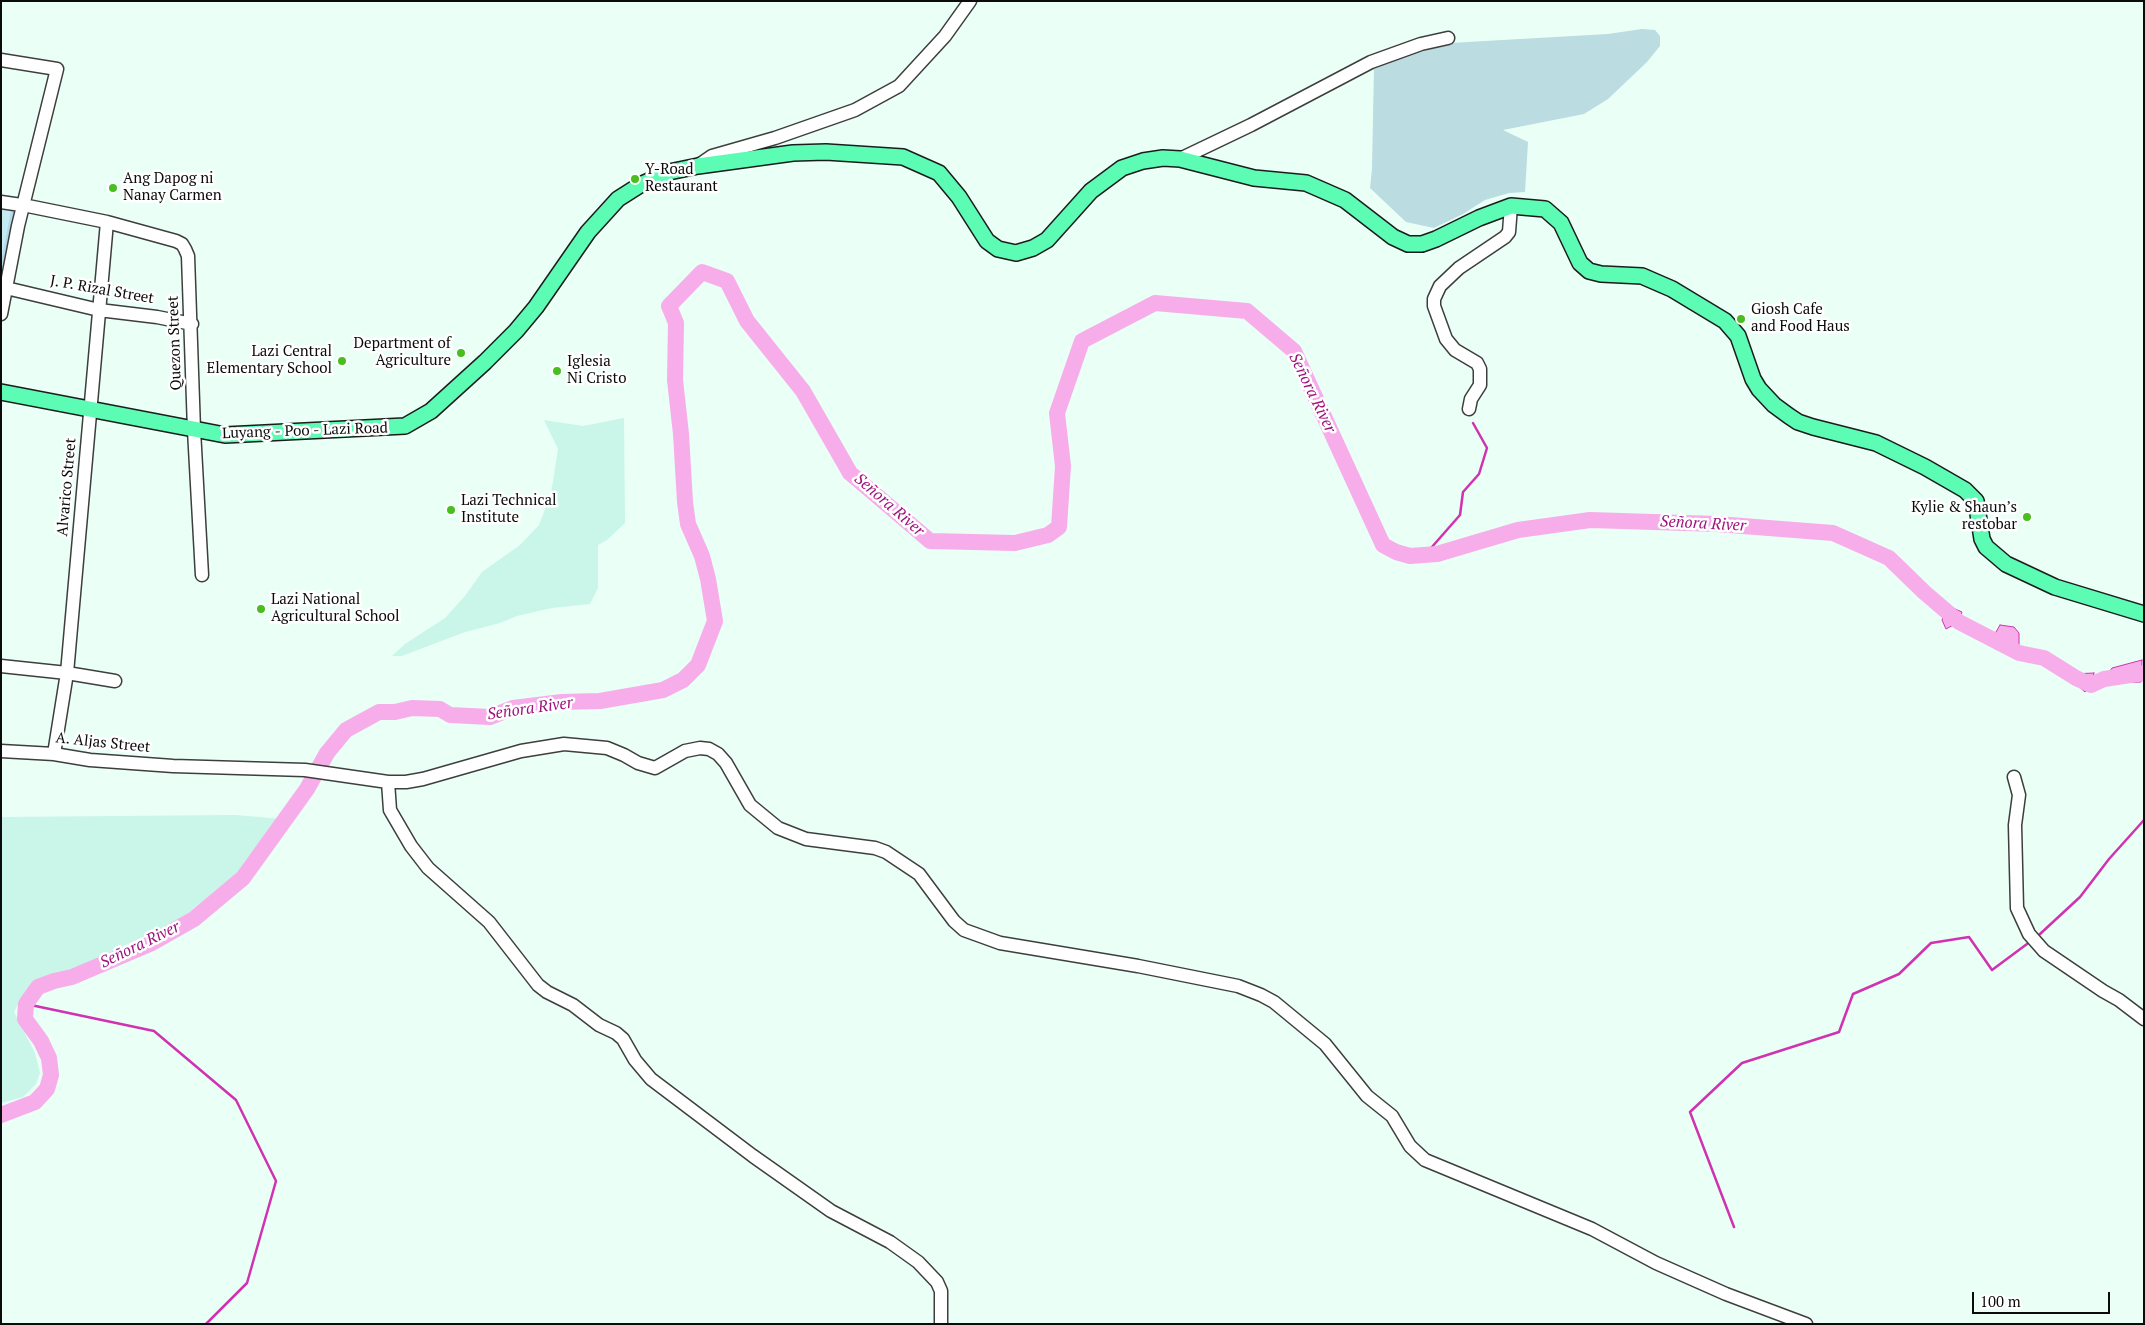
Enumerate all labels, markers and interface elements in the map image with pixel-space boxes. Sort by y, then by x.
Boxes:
place label: Y-Road Restaurant [645,161,718,196]
place label: Ang Dapog ni Nanay Carmen [123,170,222,205]
marker: Y-Road Restaurant [629,173,641,185]
marker: Ang Dapog ni Nanay Carmen [107,182,119,194]
street label: J. P. Rizal Street [49,272,155,308]
street label: Quezon Street [164,295,186,391]
place label: Giosh Cafe and Food Haus [1751,301,1850,336]
marker: Giosh Cafe and Food Haus [1735,313,1747,325]
place label: Department of Agriculture [353,335,451,370]
place label: Lazi Central Elementary School [206,343,332,378]
marker: Department of Agriculture [455,347,467,359]
water label: Señora River [1284,350,1340,436]
place label: Iglesia Ni Cristo [567,353,626,388]
marker: Lazi Central Elementary School [336,355,348,367]
marker: Iglesia Ni Cristo [551,365,563,377]
street label: Luyang - Poo - Lazi Road [222,419,388,443]
street label: Alvarico Street [54,437,80,537]
water label: Señora River [850,470,928,540]
place label: Lazi Technical Institute [461,492,556,527]
place label: Kylie & Shaun’s restobar [1911,499,2017,534]
marker: Lazi Technical Institute [445,504,457,516]
marker: Kylie & Shaun’s restobar [2021,511,2033,523]
water label: Señora River [1659,512,1747,536]
place label: Lazi National Agricultural School [271,591,400,626]
marker: Lazi National Agricultural School [255,603,267,615]
water label: Señora River [486,694,574,724]
street label: A. Aljas Street [55,729,151,757]
water label: Señora River [97,917,183,973]
scale bar [1975,1282,2112,1314]
text: 100 m [1980,1291,2021,1311]

